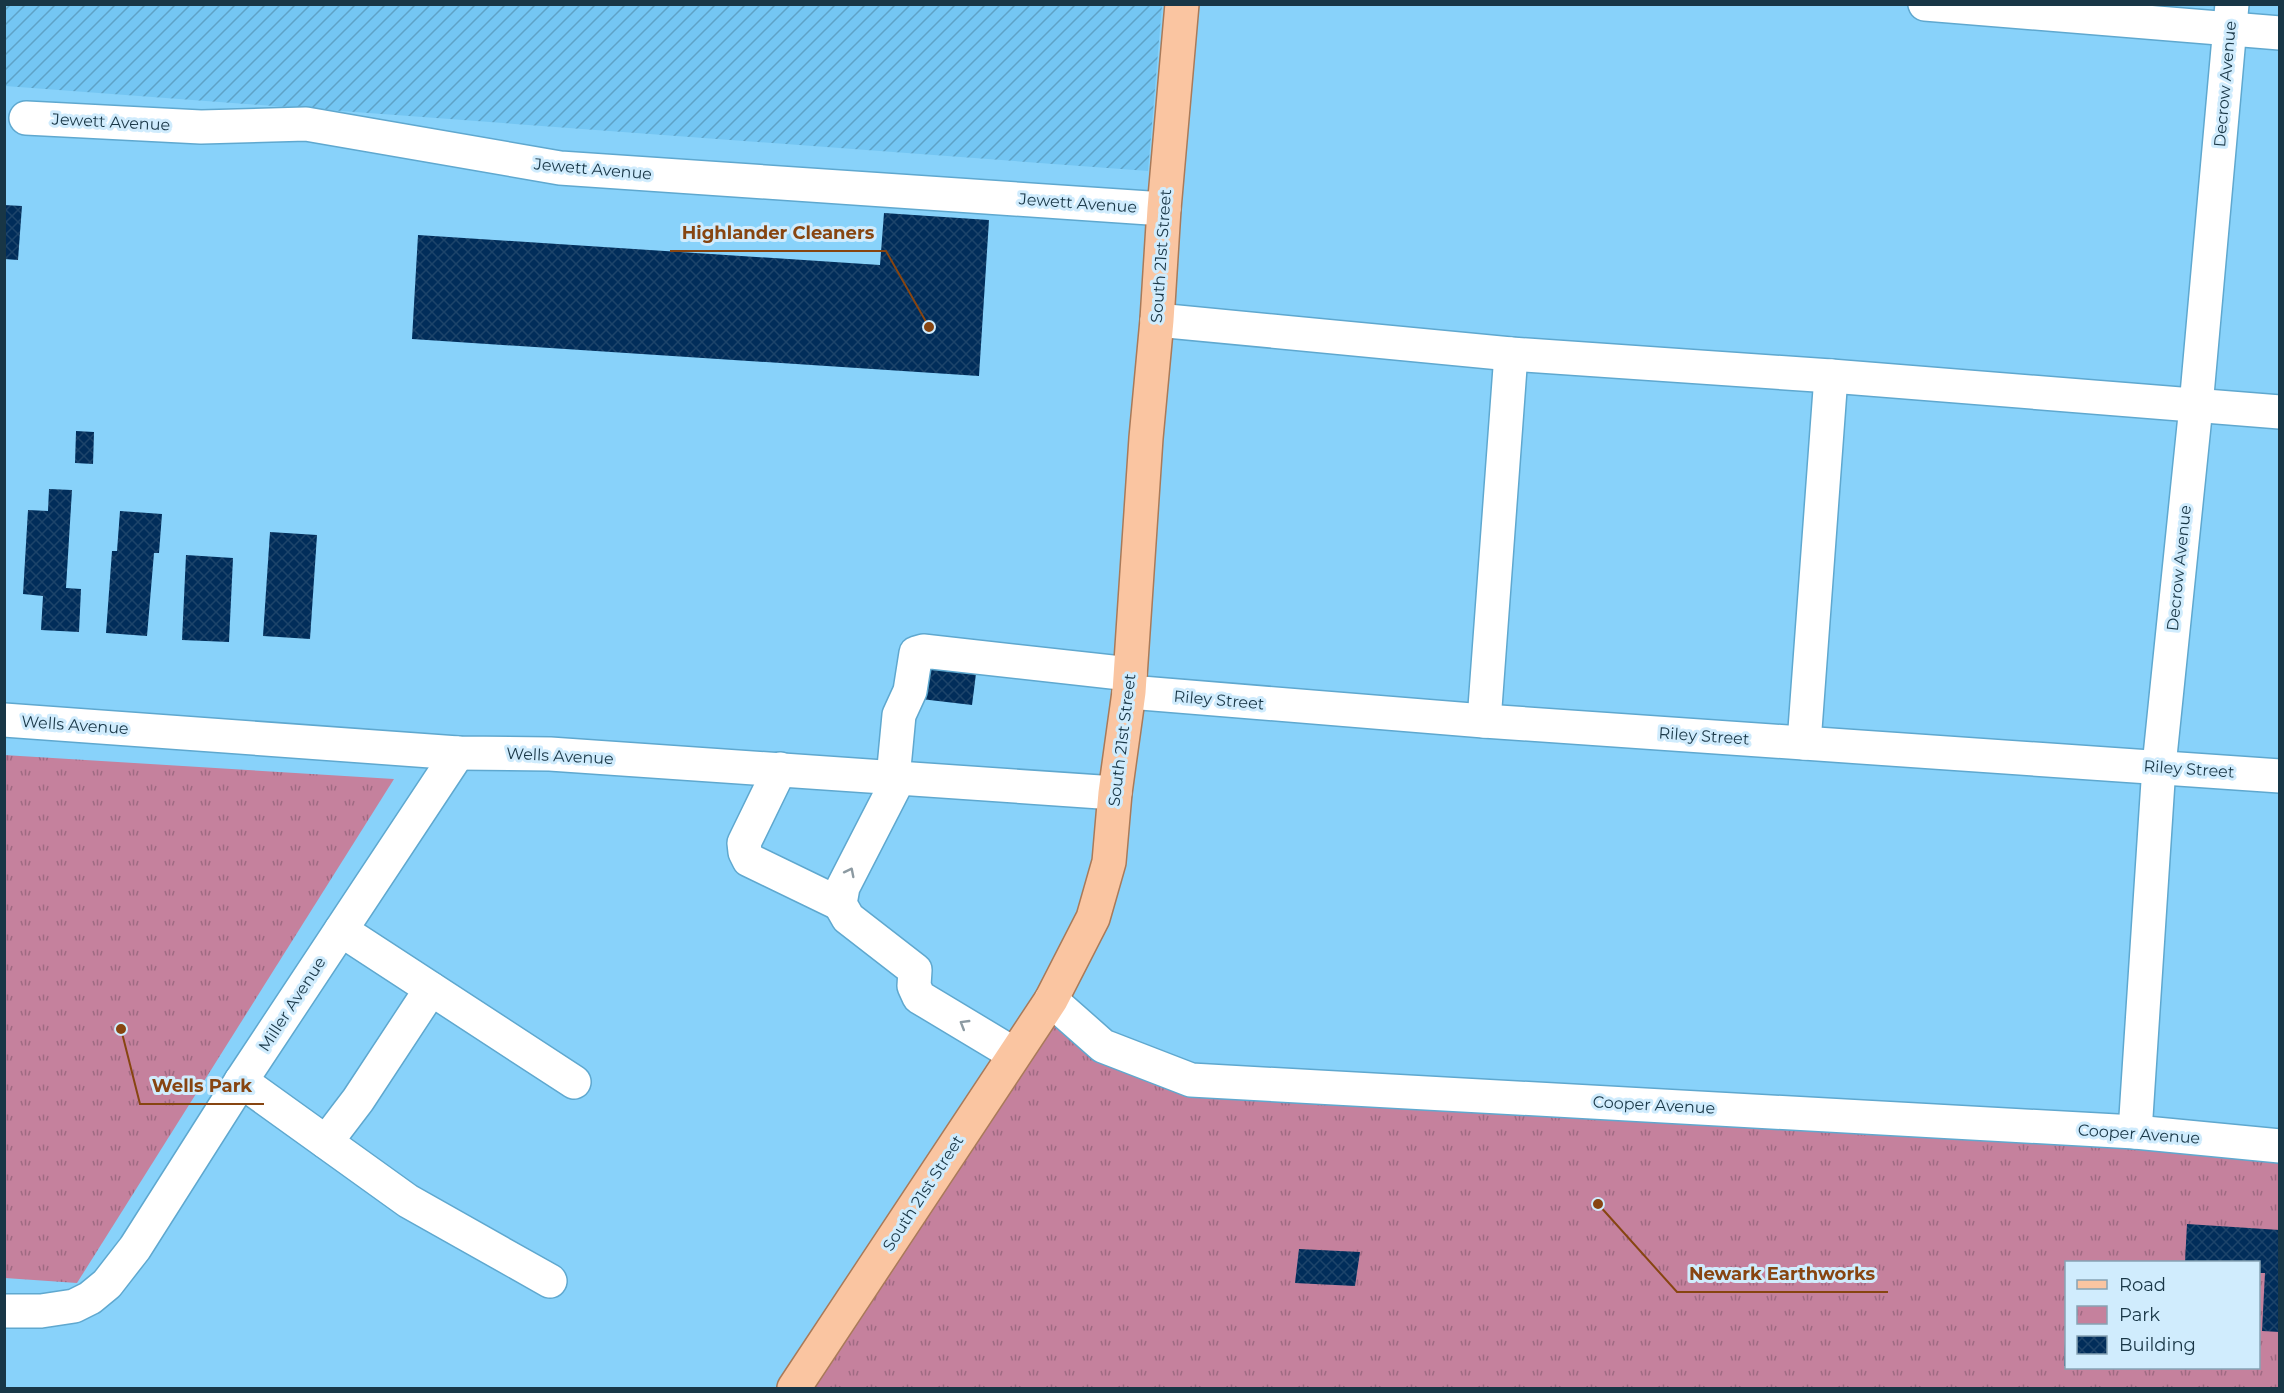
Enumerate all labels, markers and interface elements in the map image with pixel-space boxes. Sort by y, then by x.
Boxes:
street label: Decrow Avenue [2210,20,2240,148]
street label: Jewett Avenue [50,109,171,135]
street label: Jewett Avenue [532,154,653,184]
street label: South 21st Street [1147,188,1175,323]
street label: Jewett Avenue [1017,189,1138,217]
callout: Highlander Cleaners [670,215,886,251]
text: Highlander Cleaners [682,222,875,244]
street label: Decrow Avenue [2163,504,2195,632]
street label: South 21st Street [1104,672,1140,808]
street label: Riley Street [1173,687,1266,713]
street label: Wells Avenue [21,712,129,738]
street label: Riley Street [1658,723,1751,749]
street label: Wells Avenue [506,744,614,768]
street label: Riley Street [2143,756,2236,782]
one-way arrow [843,868,854,878]
street label: Miller Avenue [254,953,330,1055]
one-way arrow [960,1020,970,1032]
callout: Wells Park [140,1068,264,1104]
text: Wells Park [152,1075,252,1097]
street label: Cooper Avenue [1592,1092,1716,1118]
street label: Cooper Avenue [2077,1120,2201,1148]
street label: South 21st Street [879,1131,968,1254]
callout: Newark Earthworks [1677,1256,1888,1292]
legend [2065,1261,2260,1369]
text: Newark Earthworks [1689,1263,1876,1285]
text: Road [2119,1274,2166,1296]
text: Park [2119,1304,2160,1326]
text: Building [2119,1334,2196,1356]

